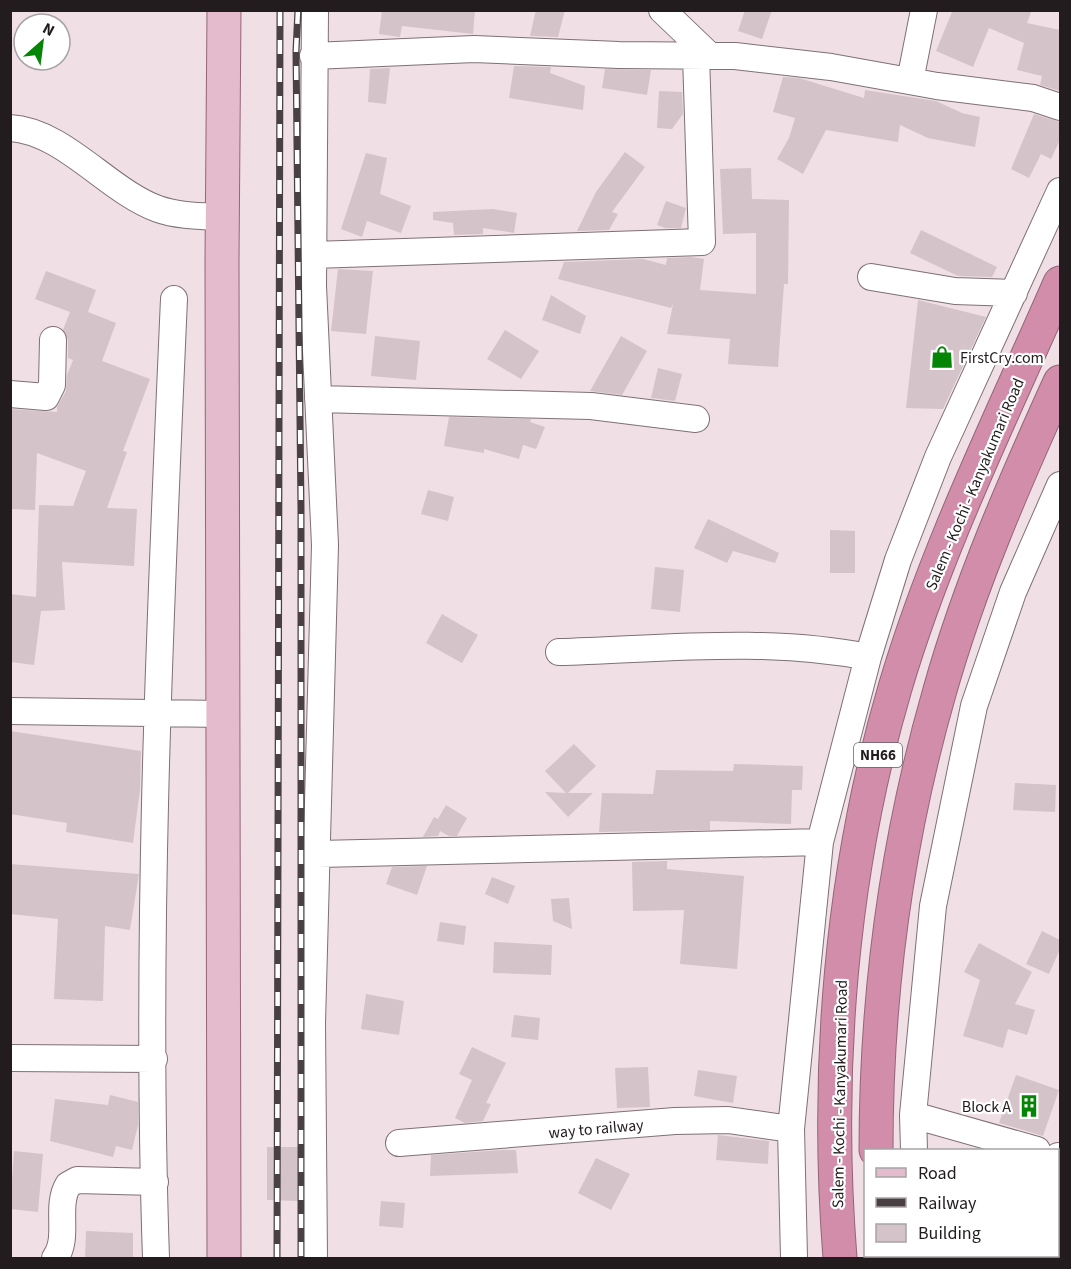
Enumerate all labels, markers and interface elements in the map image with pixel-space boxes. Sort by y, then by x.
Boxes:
north arrow [12,12,72,72]
text: N [39,17,58,42]
shop icon: FirstCry.com [929,344,955,370]
place label: FirstCry.com [960,347,1044,369]
street label: Salem - Kochi - Kanyakumari Road [920,375,1030,594]
road number: NH66 [854,743,902,767]
street label: Salem - Kochi - Kanyakumari Road [827,980,853,1208]
building icon: Block A [1016,1093,1042,1119]
place label: Block A [962,1096,1011,1118]
street label: way to railway [548,1114,645,1144]
legend [864,1149,1059,1257]
text: Road [918,1161,957,1186]
text: Railway [918,1191,977,1216]
text: Building [918,1221,981,1246]

